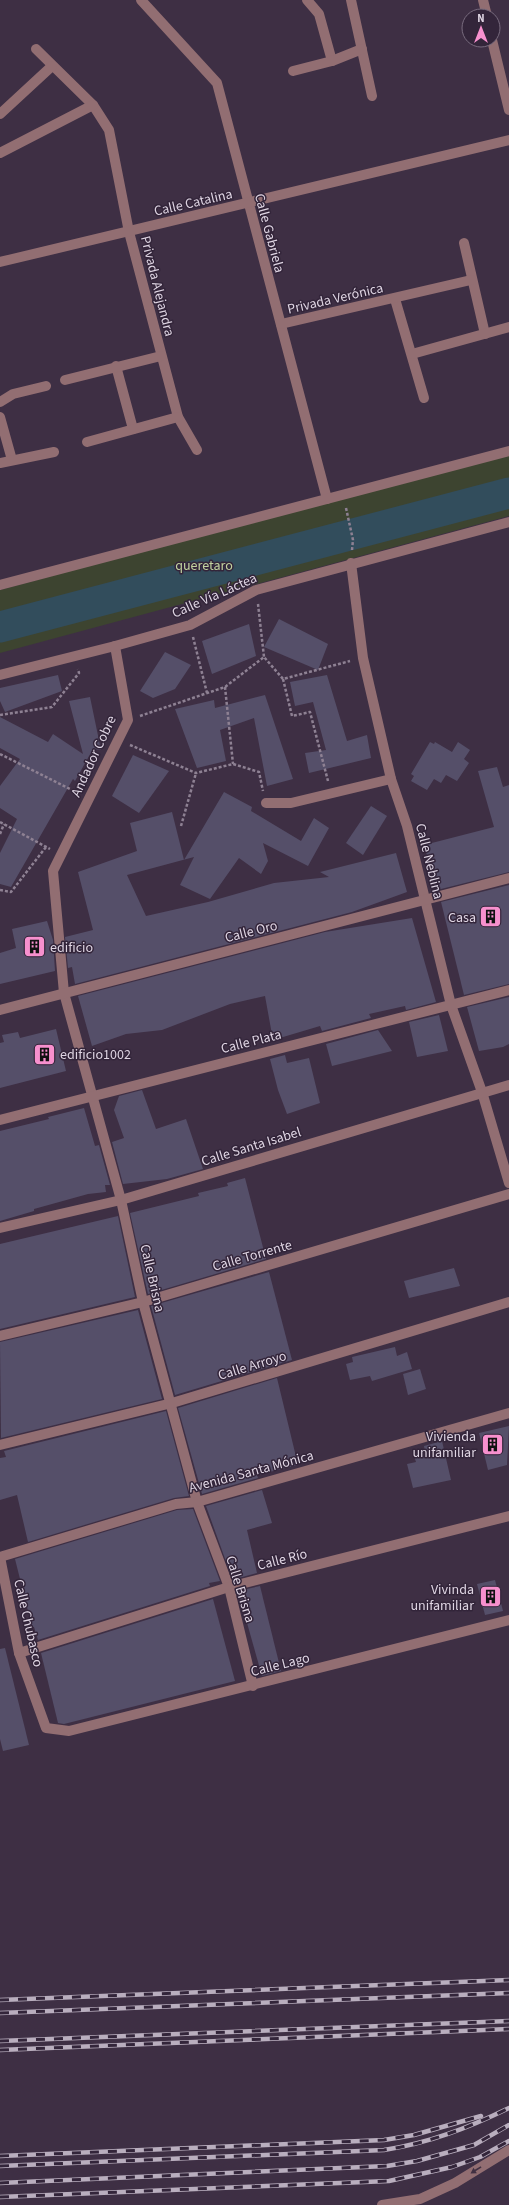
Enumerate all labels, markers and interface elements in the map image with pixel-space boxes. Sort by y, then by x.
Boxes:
north arrow [461,8,501,48]
text: N [477,11,485,26]
street label: Calle Catalina [152,184,234,222]
street label: Calle Gabriela [249,191,289,275]
street label: Privada Alejandra [135,234,179,339]
street label: Privada Verónica [285,278,385,320]
park label: queretaro [175,556,233,576]
street label: Calle Vía Láctea [169,568,260,624]
street label: Andador Cobre [66,712,122,801]
street label: Calle Neblina [410,821,448,901]
building icon: Casa [478,904,504,930]
place label: Casa [448,908,476,928]
street label: Calle Oro [223,916,280,948]
building icon: edificio [22,934,48,960]
place label: edificio [50,938,93,958]
street label: Calle Plata [219,1025,284,1059]
building icon: edificio1002 [31,1041,57,1067]
place label: edificio1002 [60,1045,131,1065]
street label: Calle Santa Isabel [199,1122,304,1172]
street label: Calle Torrente [210,1235,294,1277]
street label: Calle Brisna [135,1242,170,1314]
street label: Calle Arroyo [216,1346,289,1386]
place label: Vivienda unifamiliar [412,1427,476,1463]
building icon: Vivienda unifamiliar [479,1431,505,1457]
street label: Avenida Santa Mónica [187,1446,316,1498]
street label: Calle Río [255,1544,309,1576]
street label: Calle Brisna [220,1553,260,1625]
street label: Calle Chubasco [8,1577,48,1669]
place label: Vivinda unifamiliar [410,1580,474,1616]
building icon: Vivinda unifamiliar [477,1584,503,1610]
street label: Calle Lago [249,1648,312,1682]
one-way arrow [470,2167,482,2174]

